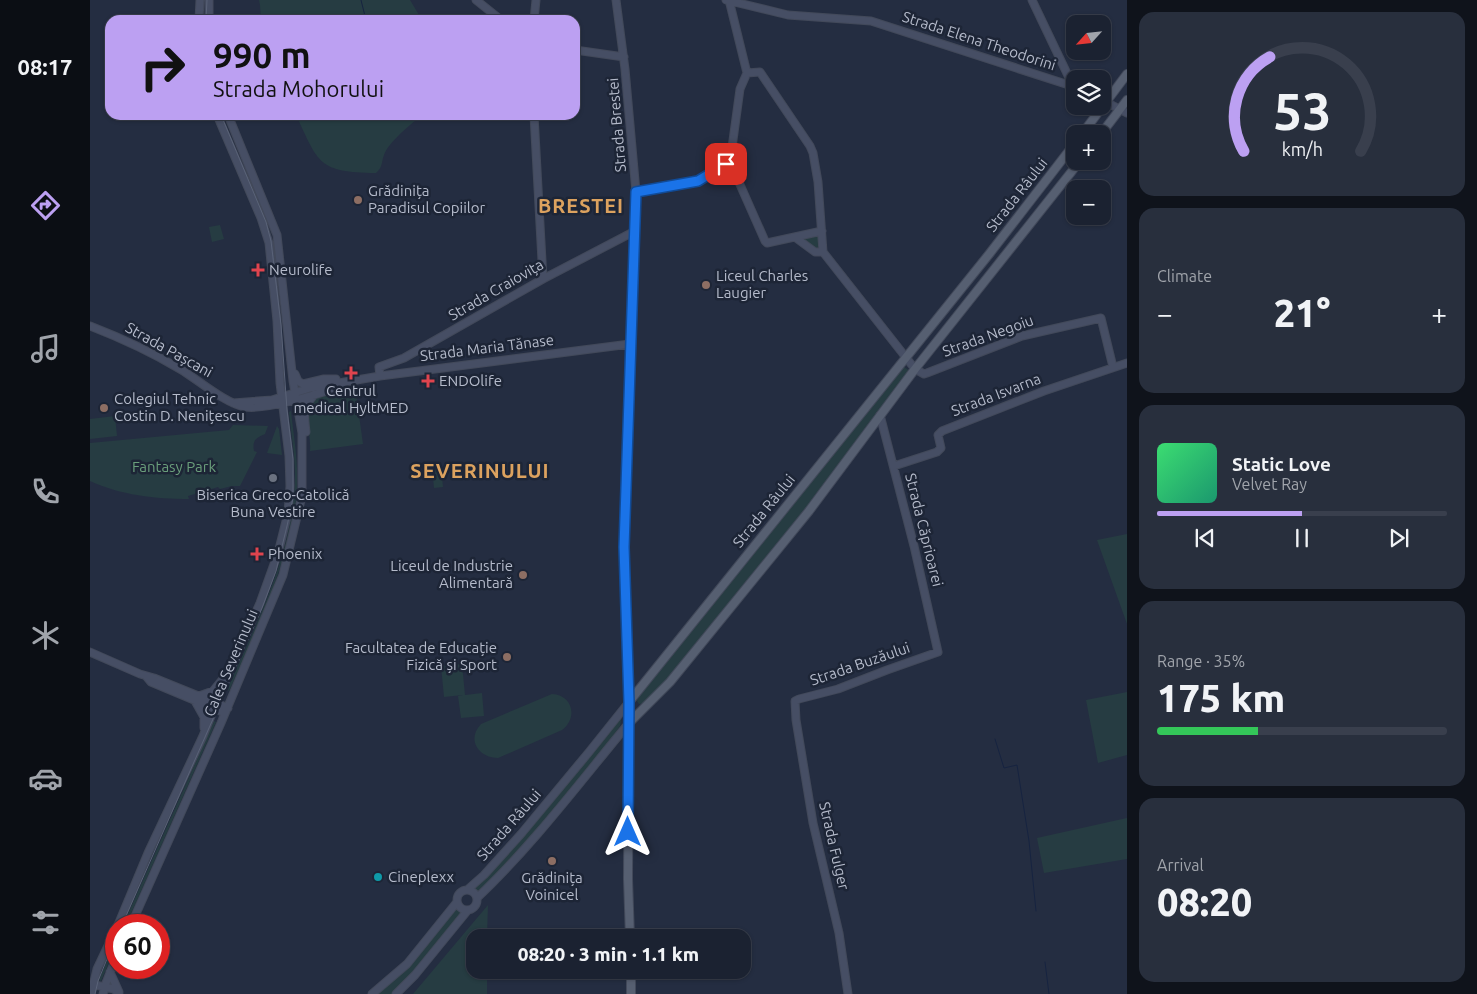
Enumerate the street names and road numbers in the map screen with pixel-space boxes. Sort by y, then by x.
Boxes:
street label: Strada Elena Theodorini [900,8,1058,73]
street label: Strada Brestei [604,77,629,173]
street label: Strada Râului [983,154,1051,235]
street label: Strada Craiovița [445,256,546,324]
street label: Strada Negoiu [940,311,1036,360]
street label: Strada Pașcani [123,319,216,381]
street label: Strada Maria Tănase [419,331,555,364]
street label: Strada Isvarna [949,370,1043,419]
street label: Strada Râului [729,471,798,551]
street label: Strada Căprioarei [902,471,947,588]
street label: Calea Severinului [200,607,261,719]
street label: Strada Buzăului [808,638,912,689]
street label: Strada Râului [473,786,544,864]
street label: Strada Fulger [816,800,853,892]

